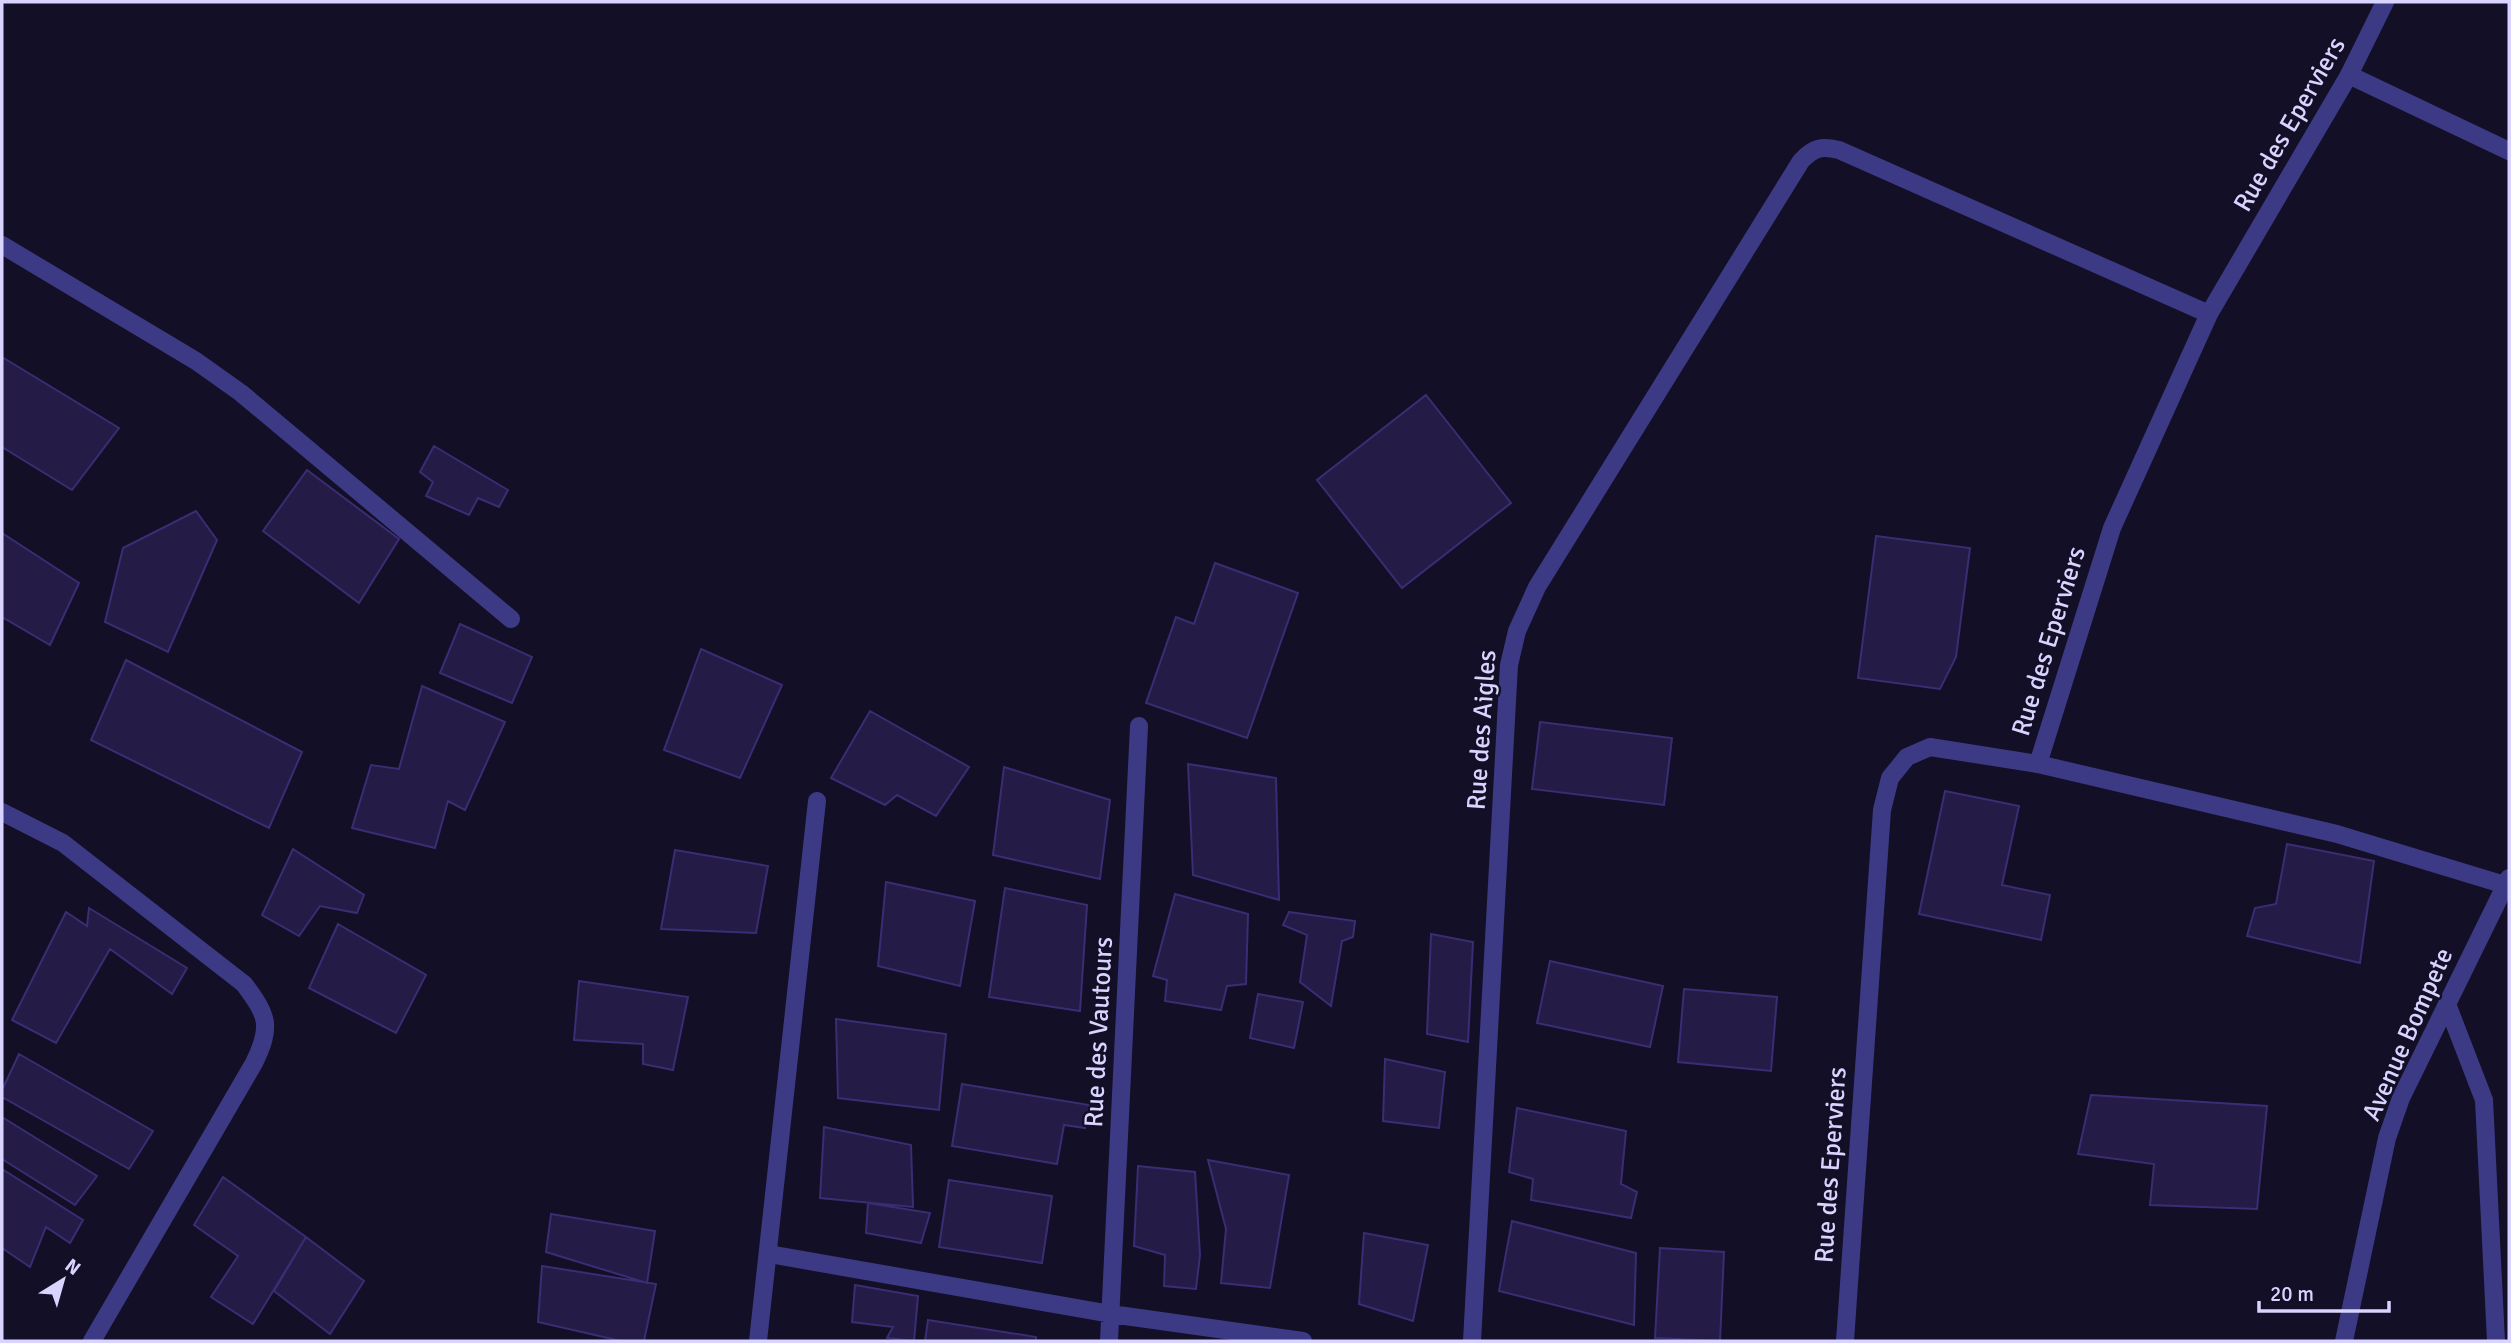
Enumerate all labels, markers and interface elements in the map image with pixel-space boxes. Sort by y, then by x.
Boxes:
street label: Rue des Eperviers [2227,32,2353,217]
street label: Rue des Eperviers [2005,543,2093,740]
street label: Rue des Aigles [1460,649,1504,811]
street label: Rue des Vautours [1078,936,1120,1128]
street label: Avenue Bompete [2356,943,2460,1126]
street label: Rue des Eperviers [1808,1066,1854,1264]
north arrow [28,1245,98,1315]
text: N [60,1254,85,1281]
scale bar [2259,1270,2388,1314]
text: 20 m [2270,1281,2314,1307]

